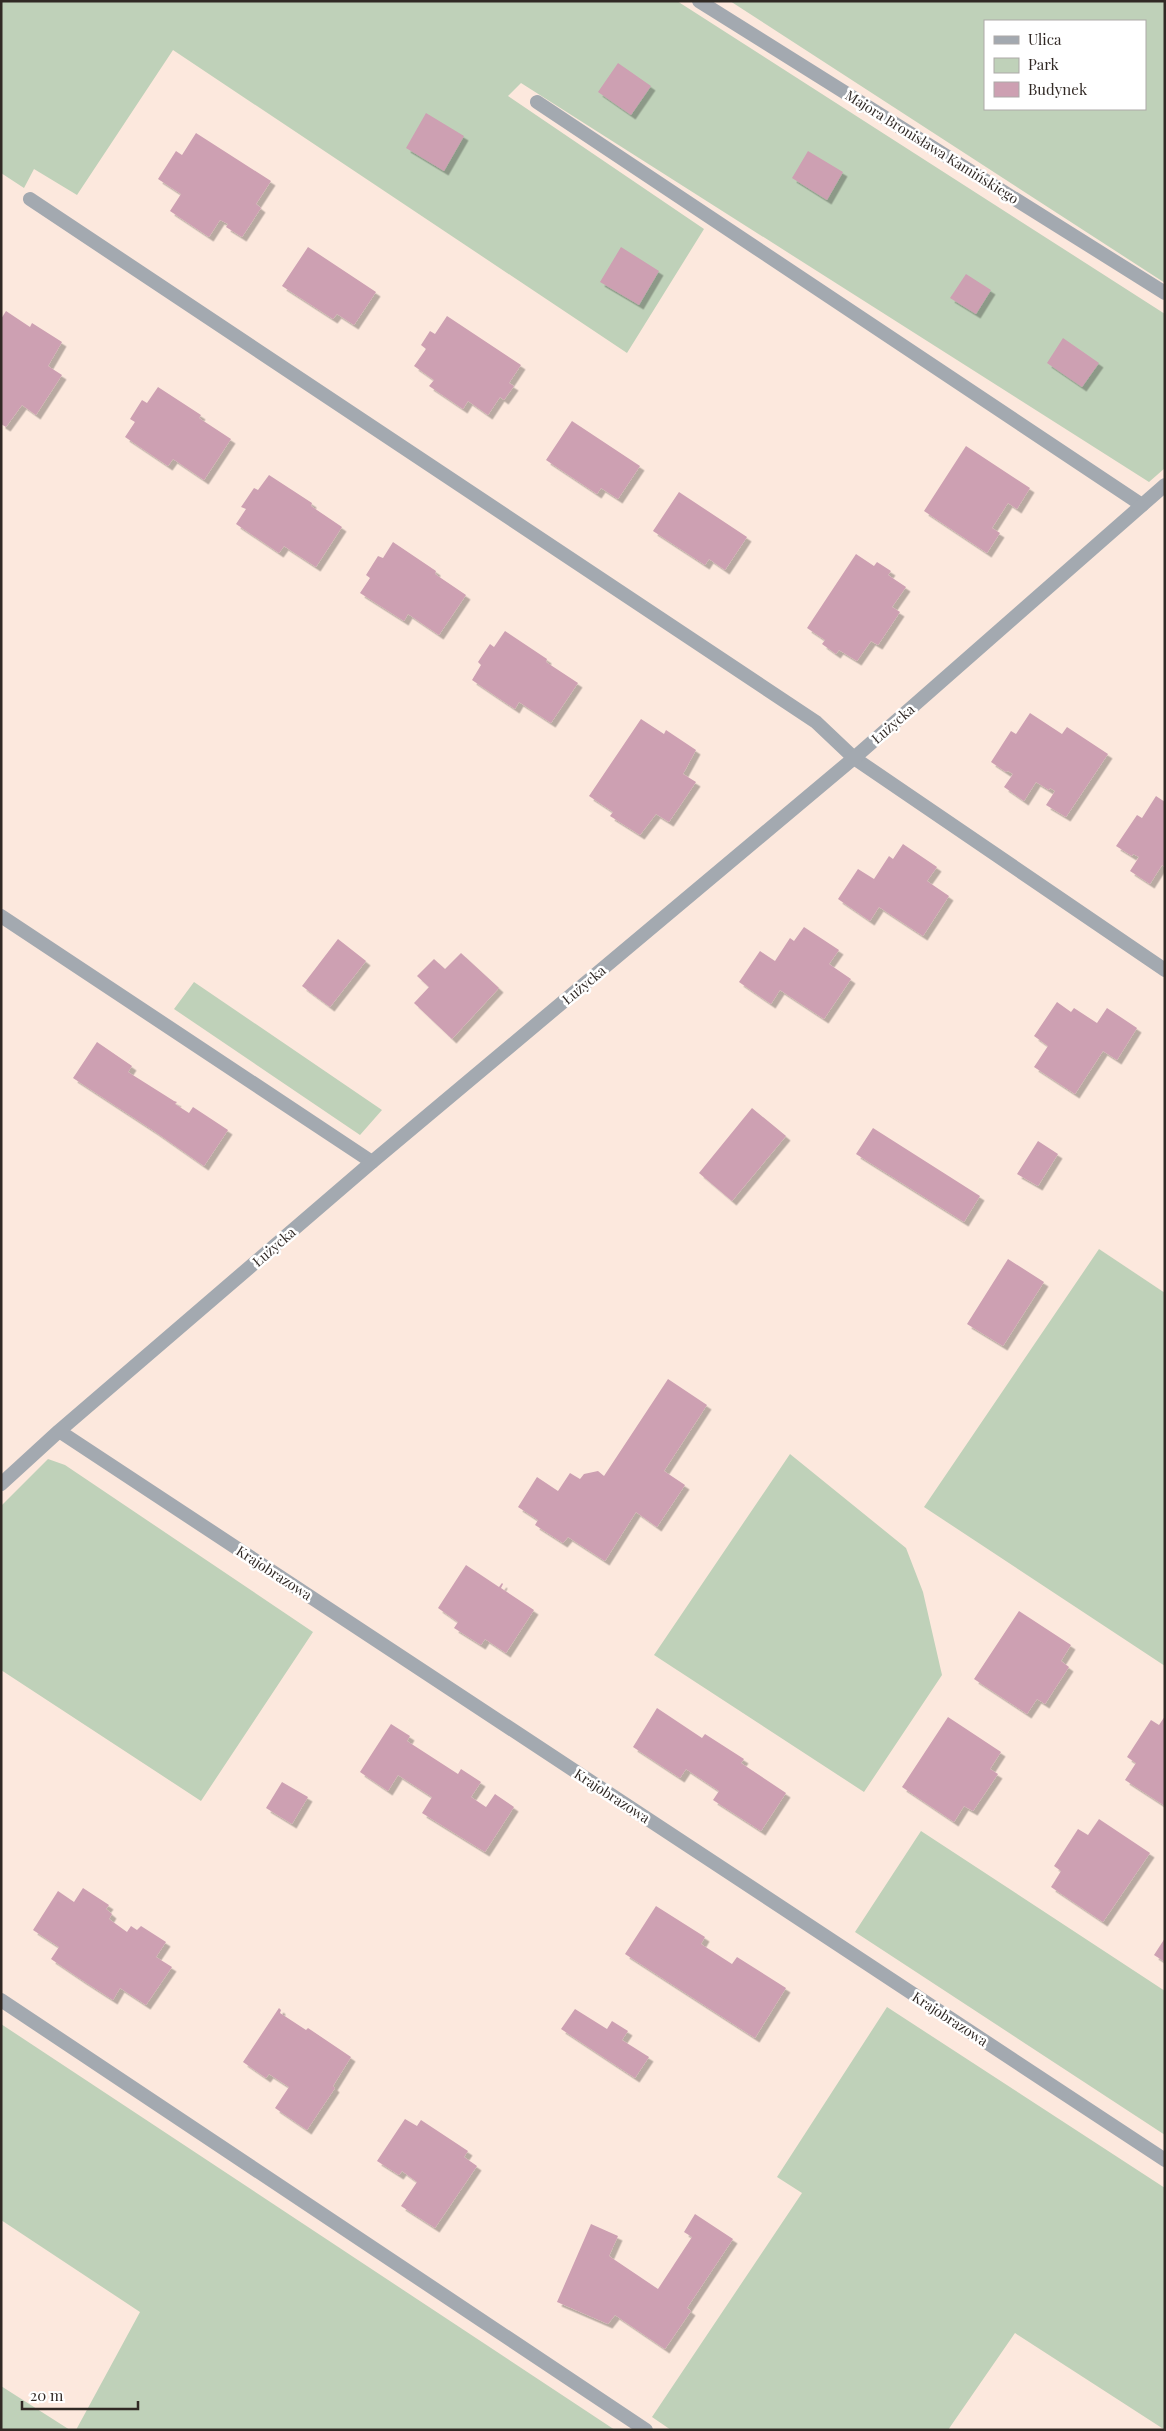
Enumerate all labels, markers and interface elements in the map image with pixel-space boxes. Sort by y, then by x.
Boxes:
legend [984,20,1146,110]
text: Ulica [1028,29,1062,49]
text: Park [1028,54,1060,74]
text: Budynek [1028,79,1088,99]
street label: Majora Bronisława Kamińskiego [842,85,1023,208]
street label: Łużycka [867,700,918,748]
street label: Łużycka [558,961,609,1008]
street label: Łużycka [248,1223,299,1271]
street label: Krajobrazowa [233,1541,316,1604]
street label: Krajobrazowa [571,1764,654,1827]
street label: Krajobrazowa [909,1987,992,2050]
scale bar [22,2378,139,2410]
text: 20 m [30,2385,64,2405]

